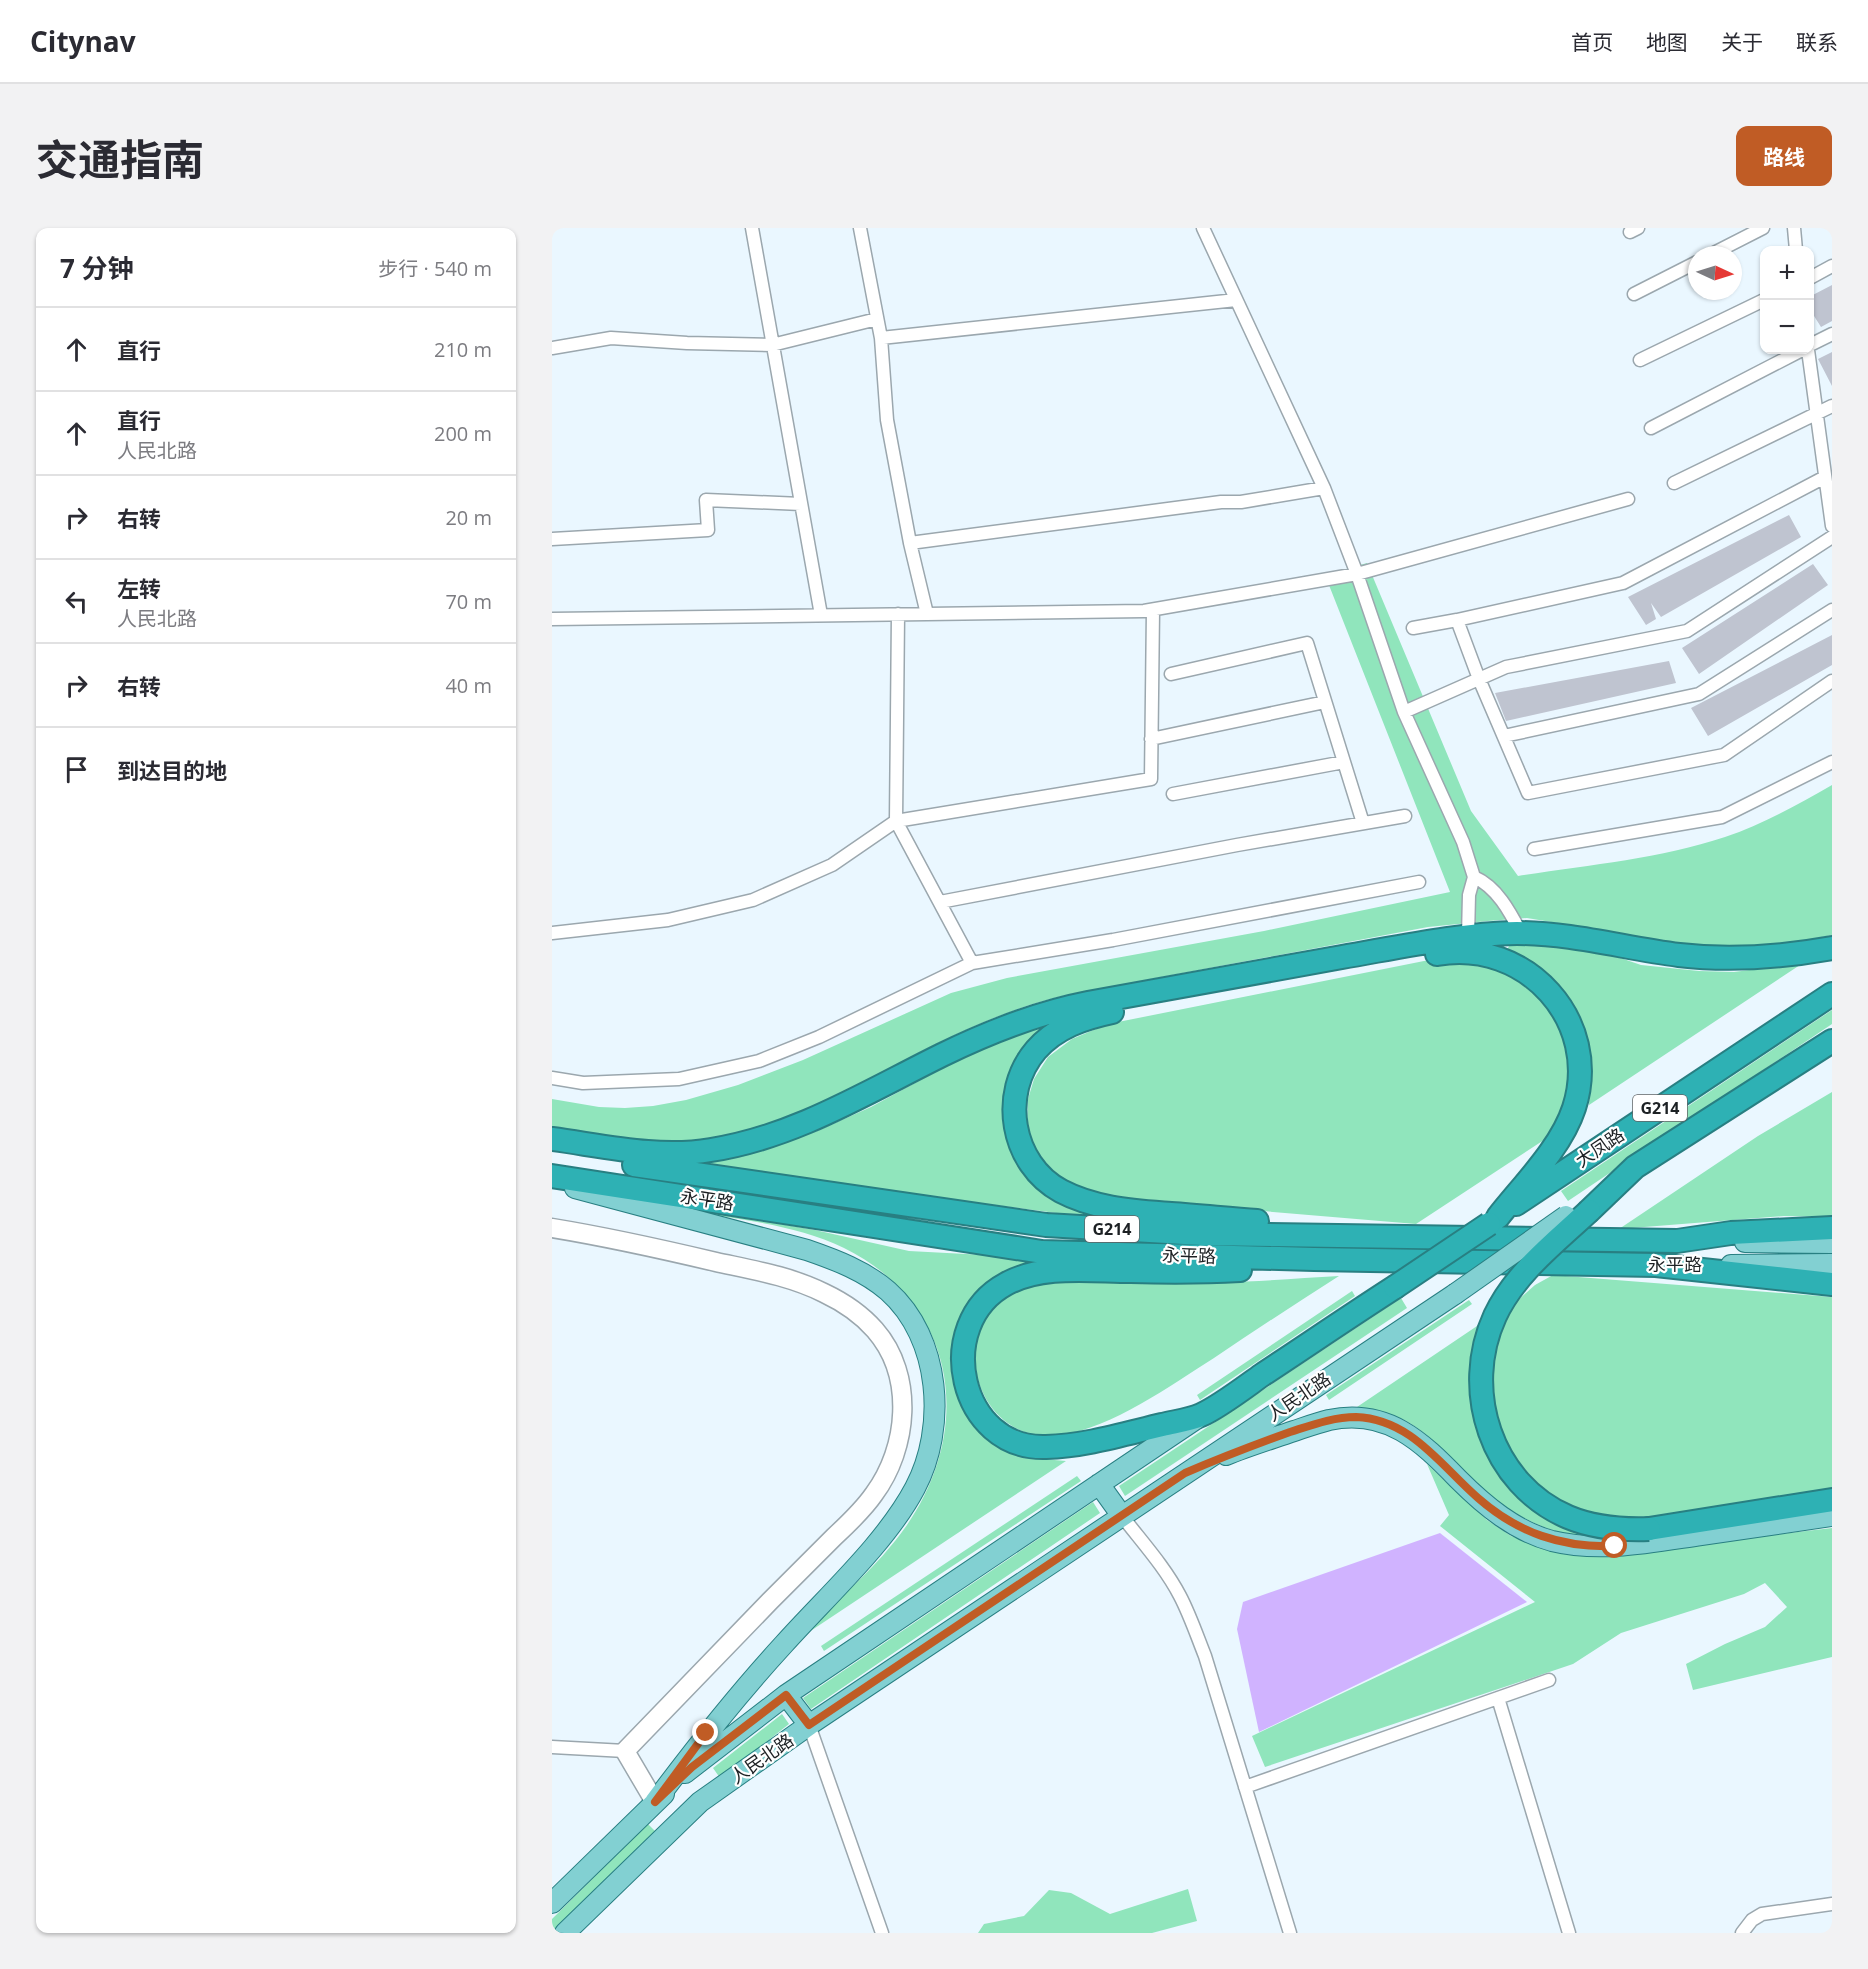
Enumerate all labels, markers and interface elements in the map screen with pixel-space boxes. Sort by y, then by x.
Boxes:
text: Citynav [30,22,136,60]
text: 首页 [1571,28,1613,56]
text: 地图 [1646,28,1688,56]
text: 关于 [1721,28,1763,56]
text: 联系 [1796,28,1838,56]
button: 路线 [1736,126,1832,186]
text: 交通指南 [36,130,204,187]
north arrow [1688,246,1742,300]
map controls [1760,246,1814,354]
button: + [1760,246,1814,300]
text: 7 分钟 [60,250,134,286]
text: 步行 · 540 m [378,255,492,282]
button: − [1760,300,1814,354]
icon: ahead [60,333,93,366]
text: 直行 [117,335,161,365]
text: 210 m [434,336,492,363]
text: 直行 [117,405,161,435]
icon: ahead [60,417,93,450]
text: 200 m [434,420,492,447]
text: 人民北路 [117,437,197,464]
icon: right [60,501,93,534]
text: 右转 [117,503,161,533]
text: 20 m [445,504,492,531]
text: 左转 [117,573,161,603]
icon: left [60,585,93,618]
text: 70 m [445,588,492,615]
text: 人民北路 [117,605,197,632]
icon: right [60,669,93,702]
text: 右转 [117,671,161,701]
text: 40 m [445,672,492,699]
icon: arrive [60,753,93,786]
text: 到达目的地 [117,755,227,785]
road number: G214 [1633,1095,1687,1121]
street label: 大凤路 [1570,1122,1629,1172]
street label: 永平路 [679,1183,736,1215]
road number: G214 [1085,1216,1139,1242]
street label: 永平路 [1162,1242,1216,1268]
street label: 永平路 [1648,1252,1702,1276]
street label: 人民北路 [1262,1366,1335,1426]
route start [1601,1532,1627,1558]
route end [692,1719,718,1745]
street label: 人民北路 [725,1728,798,1789]

